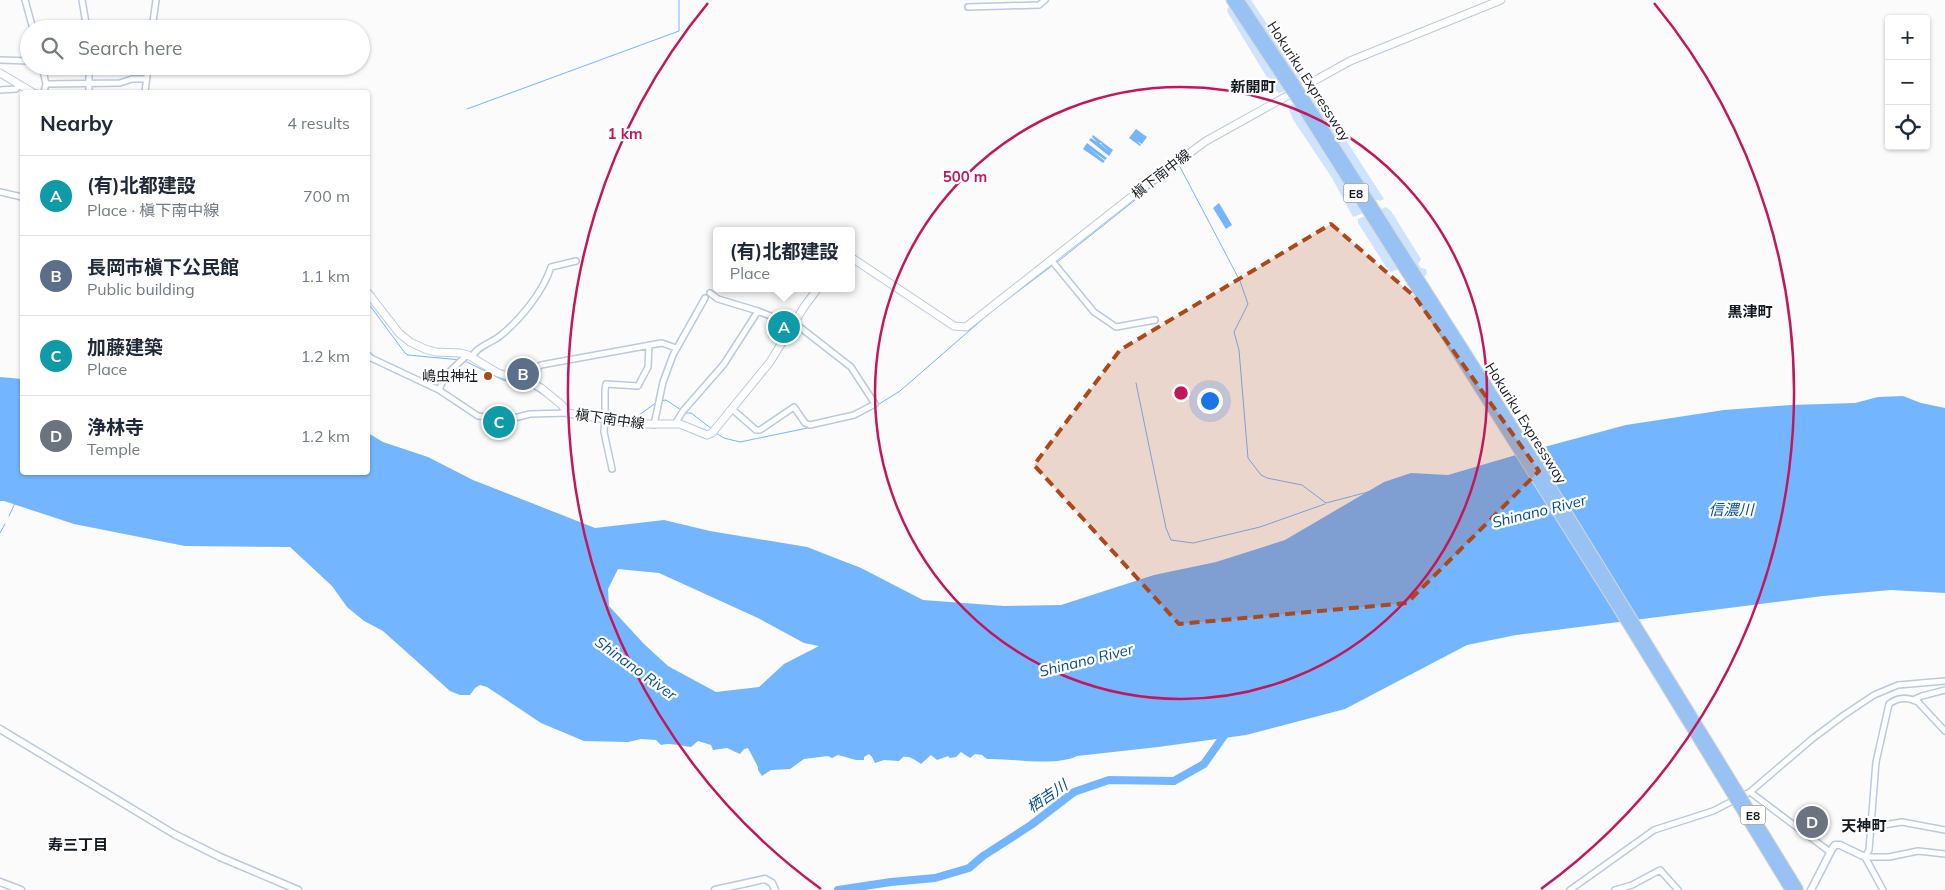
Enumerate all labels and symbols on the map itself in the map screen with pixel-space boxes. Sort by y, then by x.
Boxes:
street label: Hokuriku Expressway [1263,18,1355,145]
district label: 新開町 [1230,77,1276,96]
text: 1 km [608,124,642,143]
street label: 槇下南中線 [1128,145,1194,203]
text: 500 m [943,167,987,186]
road number: E8 [1344,184,1368,202]
district label: 黒津町 [1727,302,1773,321]
pin: A [768,308,800,346]
pin: B [507,355,539,393]
street label: Hokuriku Expressway [1481,359,1571,487]
place label: 嶋虫神社 [422,367,478,385]
marker: 嶋虫神社 [482,370,494,382]
centre of rings [1172,384,1190,402]
your location [1197,388,1223,414]
pin: C [483,403,515,441]
street label: 槇下南中線 [574,405,646,433]
water label: Shinano River [1490,490,1588,532]
water label: 信濃川 [1708,500,1755,519]
water label: Shinano River [592,632,681,704]
water label: Shinano River [1037,639,1135,681]
water label: 栖吉川 [1023,774,1073,816]
pin: D [1796,803,1828,841]
road number: E8 [1740,806,1766,824]
district label: 天神町 [1841,816,1887,835]
district label: 寿三丁目 [48,835,108,854]

